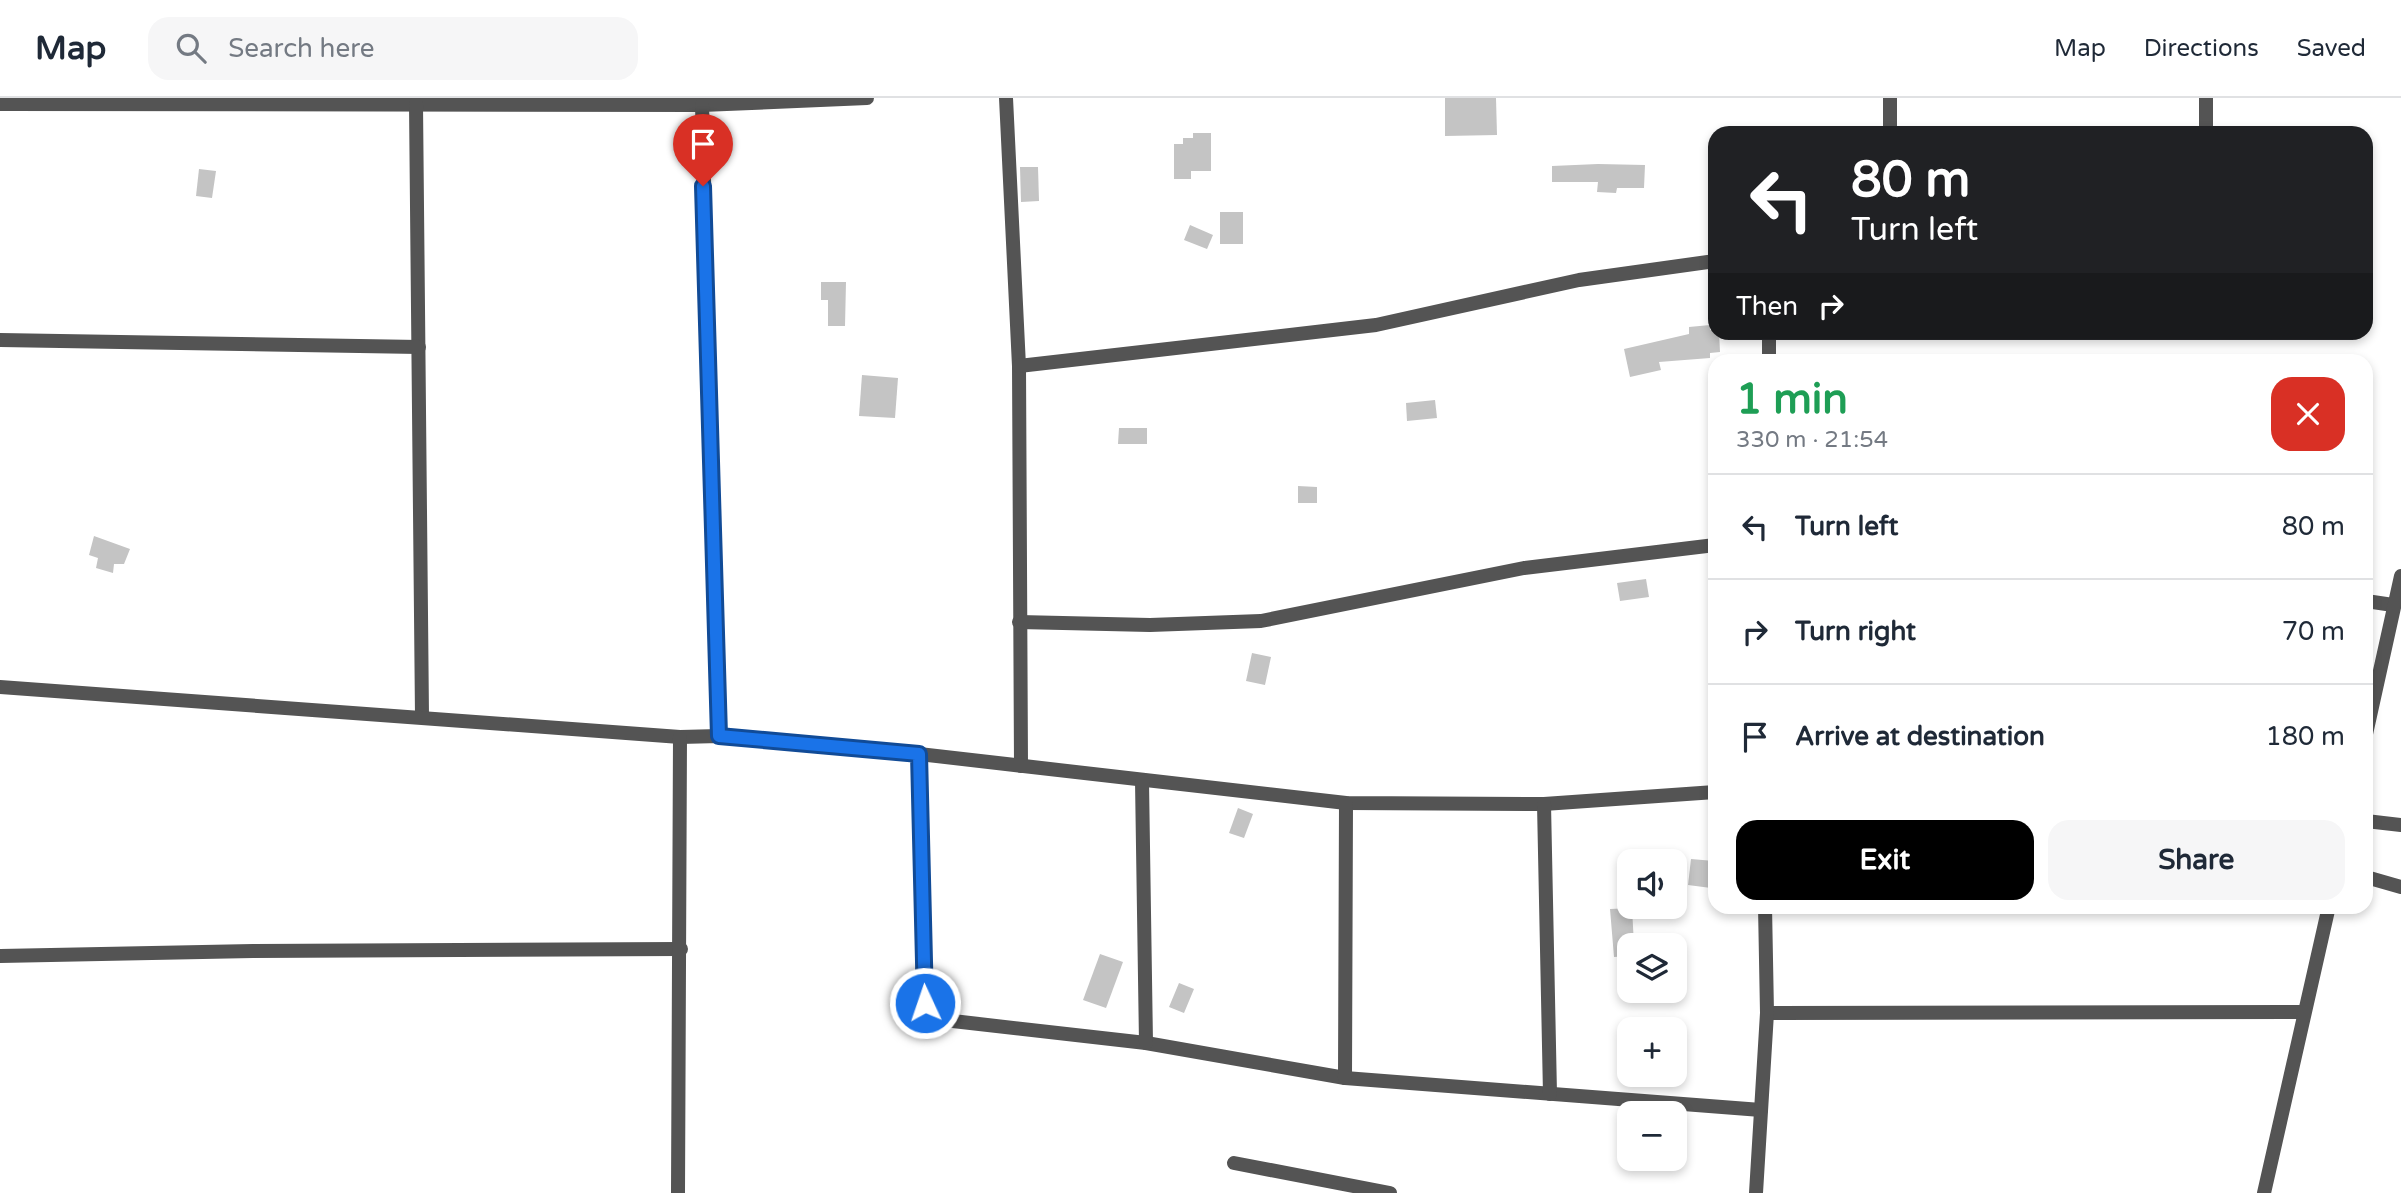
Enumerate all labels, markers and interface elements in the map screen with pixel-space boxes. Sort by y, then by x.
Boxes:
search box [148,17,638,80]
text: Map [35,29,106,68]
icon: search [172,29,210,67]
text: Search here [228,33,374,64]
text: Map [2054,34,2106,63]
text: Directions [2144,34,2259,63]
text: Saved [2297,34,2366,63]
pin [673,114,733,186]
icon: arrive [684,125,722,163]
text: 80 m [1851,151,1970,210]
icon: left [1736,154,1827,245]
text: Turn left [1851,211,1978,249]
icon: right [1812,287,1850,325]
text: Then [1736,291,1798,322]
text: 1 min [1736,374,1848,425]
button: close [2271,377,2345,451]
text: 330 m · 21:54 [1736,426,1888,454]
icon: left [1736,508,1774,546]
text: Turn left [1795,511,1898,542]
text: 80 m [2282,511,2345,542]
icon: right [1736,613,1774,651]
text: Turn right [1795,616,1916,647]
text: 70 m [2282,616,2345,647]
icon: arrive [1736,718,1774,756]
text: Arrive at destination [1795,721,2045,752]
text: 180 m [2265,721,2345,752]
button: Exit [1736,820,2034,900]
button: Share [2048,820,2345,900]
map controls [1617,849,1687,1171]
button: sound [1617,849,1687,919]
button: layers [1617,933,1687,1003]
position arrow [888,966,962,1040]
button: + [1617,1017,1687,1087]
button: − [1617,1101,1687,1171]

